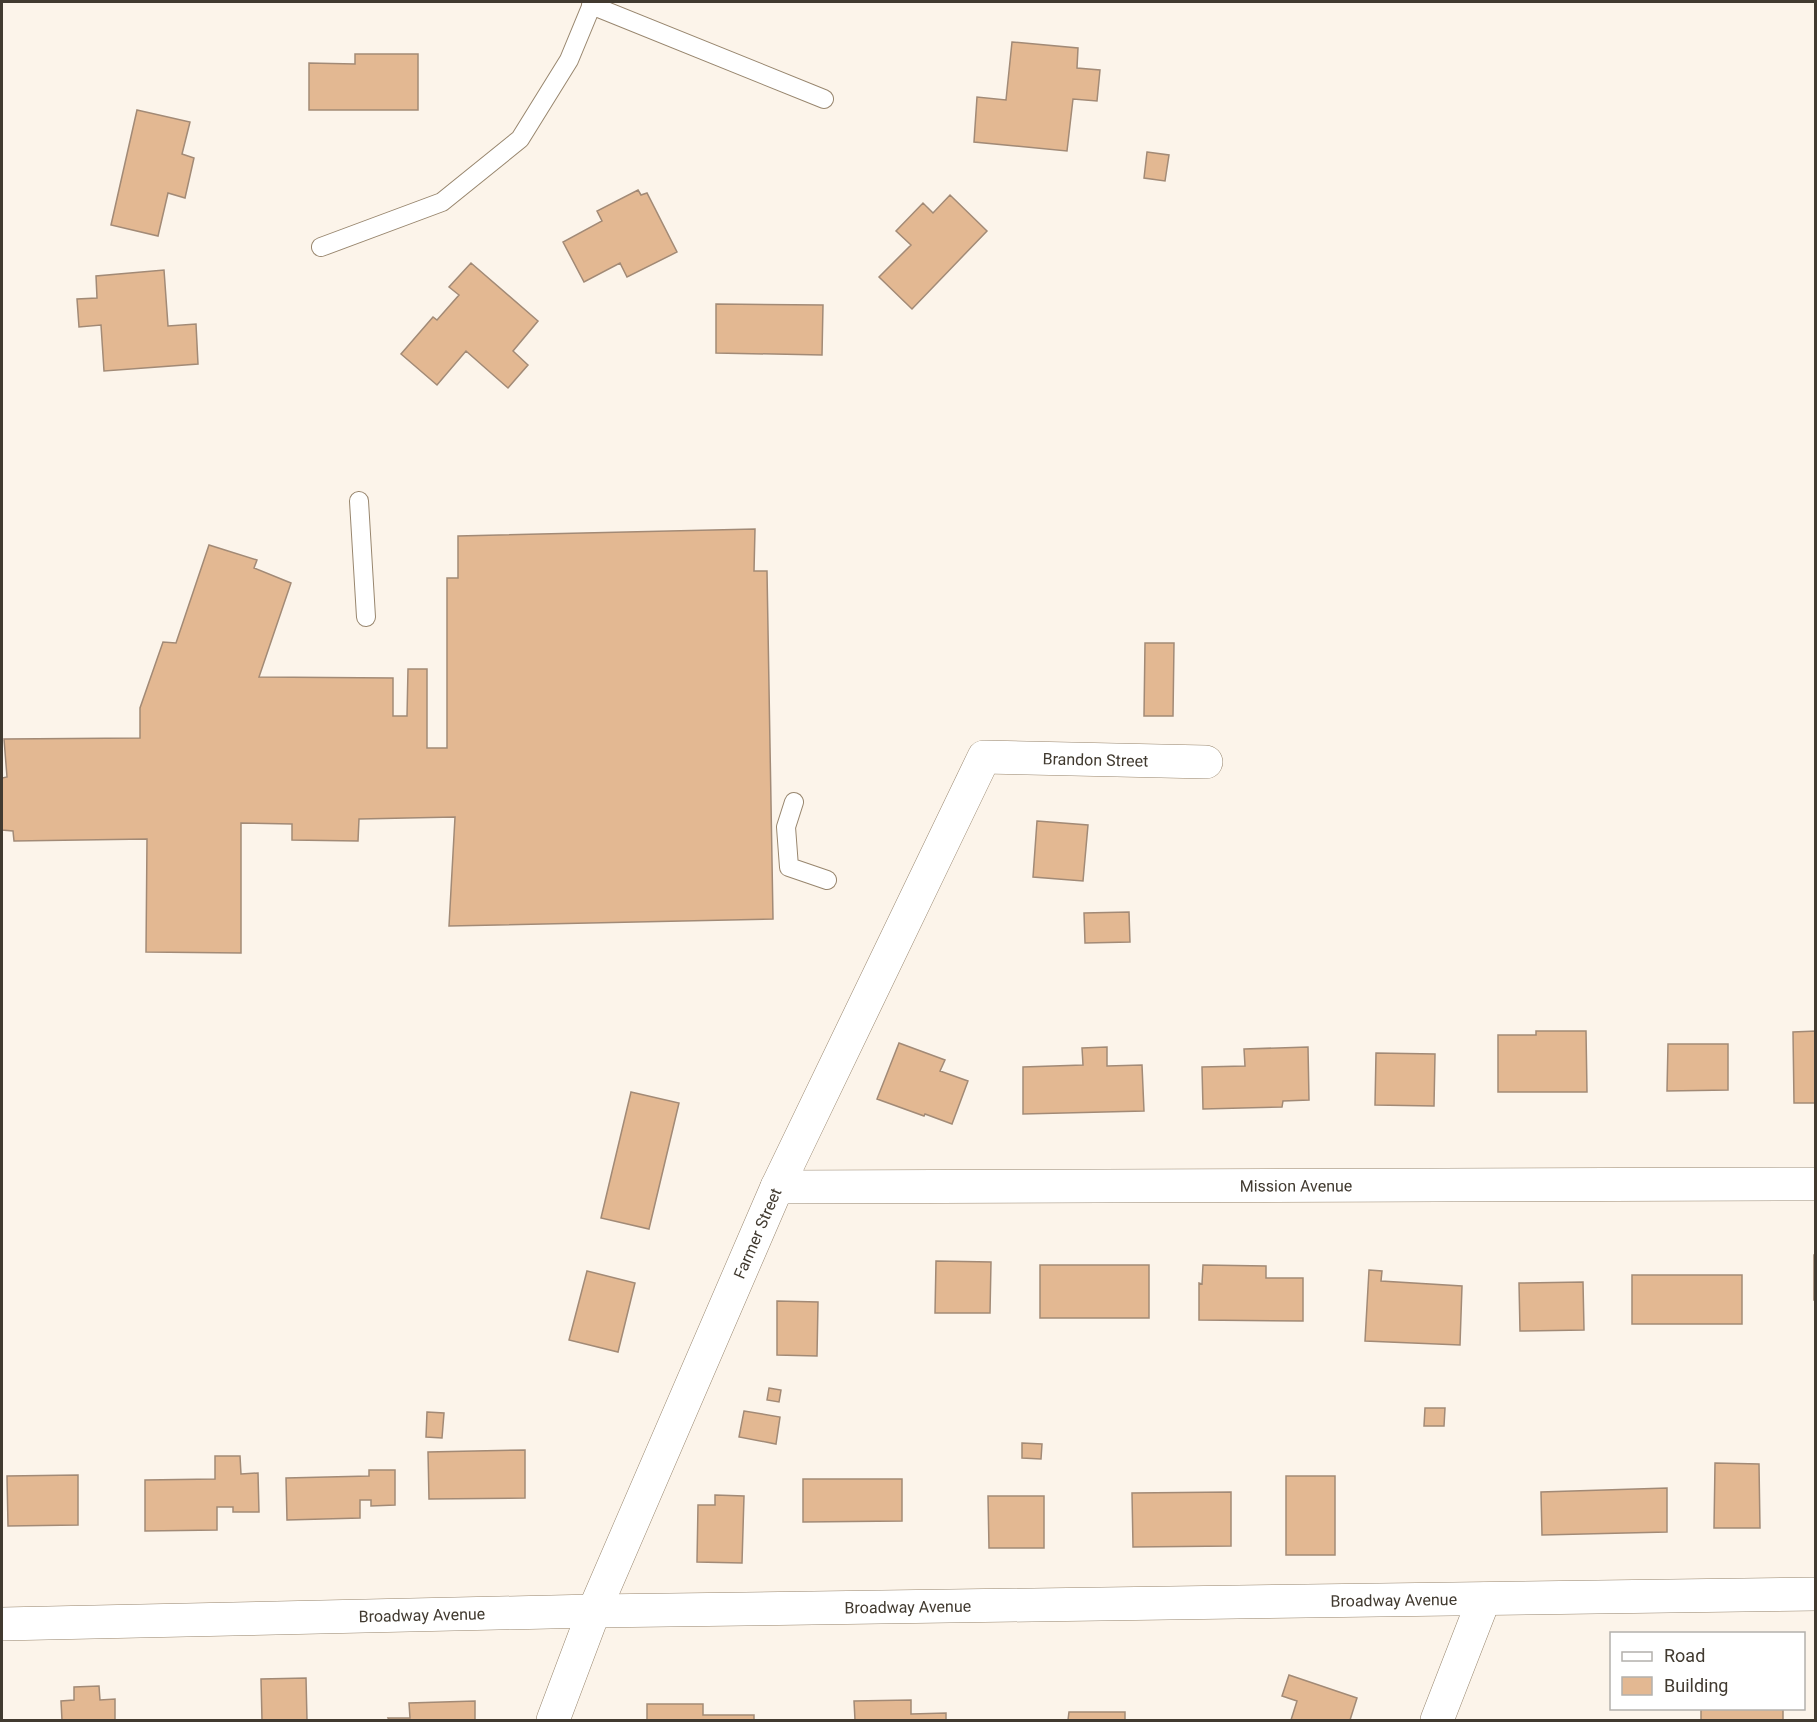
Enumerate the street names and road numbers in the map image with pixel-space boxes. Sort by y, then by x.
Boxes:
street label: Brandon Street [1042,749,1149,771]
street label: Mission Avenue [1240,1176,1352,1196]
street label: Farmer Street [730,1185,785,1282]
street label: Broadway Avenue [1330,1590,1457,1611]
street label: Broadway Avenue [844,1597,971,1618]
street label: Broadway Avenue [358,1604,485,1626]

